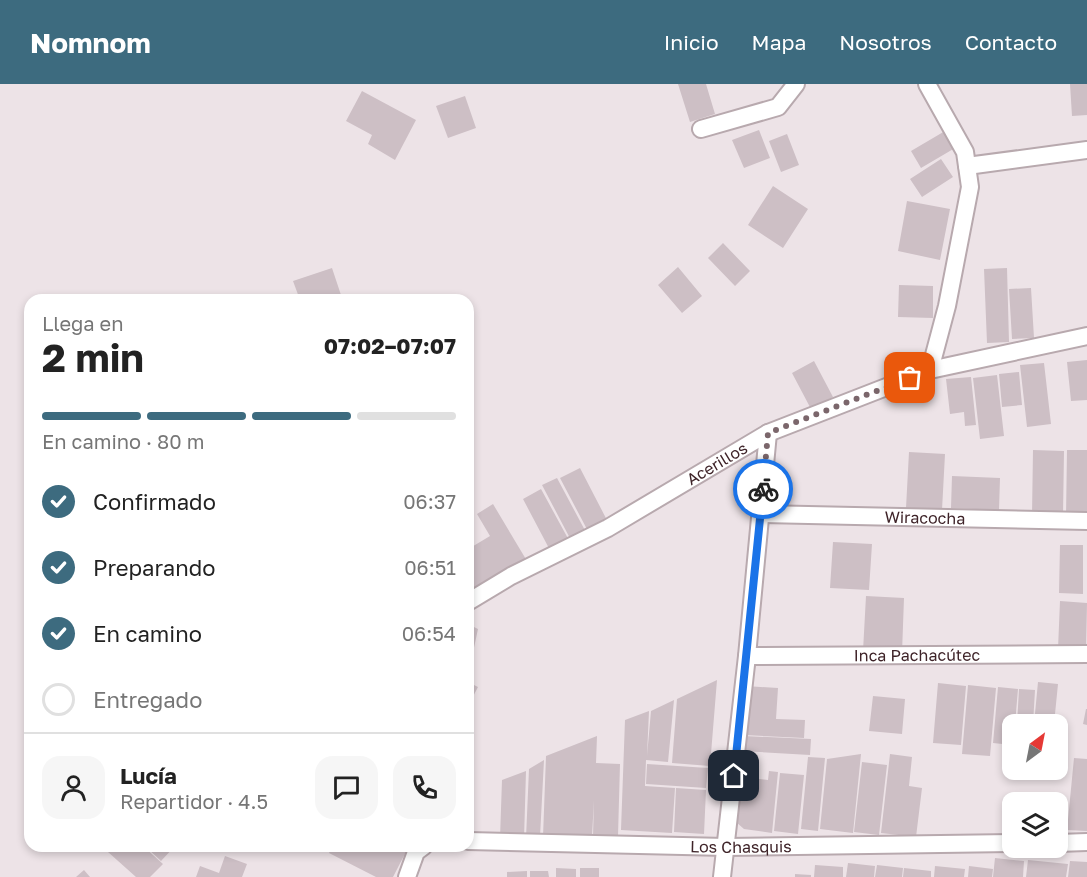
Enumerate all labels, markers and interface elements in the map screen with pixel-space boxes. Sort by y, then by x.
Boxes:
text: Nomnom [30,26,151,59]
text: Inicio [664,29,719,55]
text: Mapa [752,29,806,55]
text: Nosotros [839,29,932,55]
text: Contacto [965,29,1057,55]
text: Llega en [42,311,124,335]
text: 07:02–07:07 [324,332,456,359]
text: 2 min [42,334,144,381]
pin [884,352,935,403]
icon: bag [893,361,926,394]
text: En camino · 80 m [42,429,204,453]
street label: Acerillos [683,438,751,489]
courier [733,459,793,519]
icon: bike [747,473,780,506]
icon: check [42,485,75,518]
text: Confirmado [93,488,216,515]
text: 06:37 [403,489,456,513]
street label: Wiracocha [884,507,966,528]
icon: check [42,551,75,584]
text: Preparando [93,554,216,581]
text: 06:51 [404,555,456,579]
icon: check [42,617,75,650]
text: En camino [93,620,202,647]
text: 06:54 [402,621,456,645]
street label: Inca Pachacútec [854,645,981,665]
text: Entregado [93,686,202,713]
north arrow [1002,714,1068,780]
map controls [1002,714,1068,858]
pin [708,750,759,801]
button: person [42,756,105,819]
button: chat [315,756,378,819]
button: phone [393,756,456,819]
icon: home [717,759,750,792]
text: Lucía [120,762,177,789]
text: Repartidor · 4.5 [120,789,268,813]
button: layers [1002,792,1068,858]
street label: Los Chasquis [690,836,792,857]

